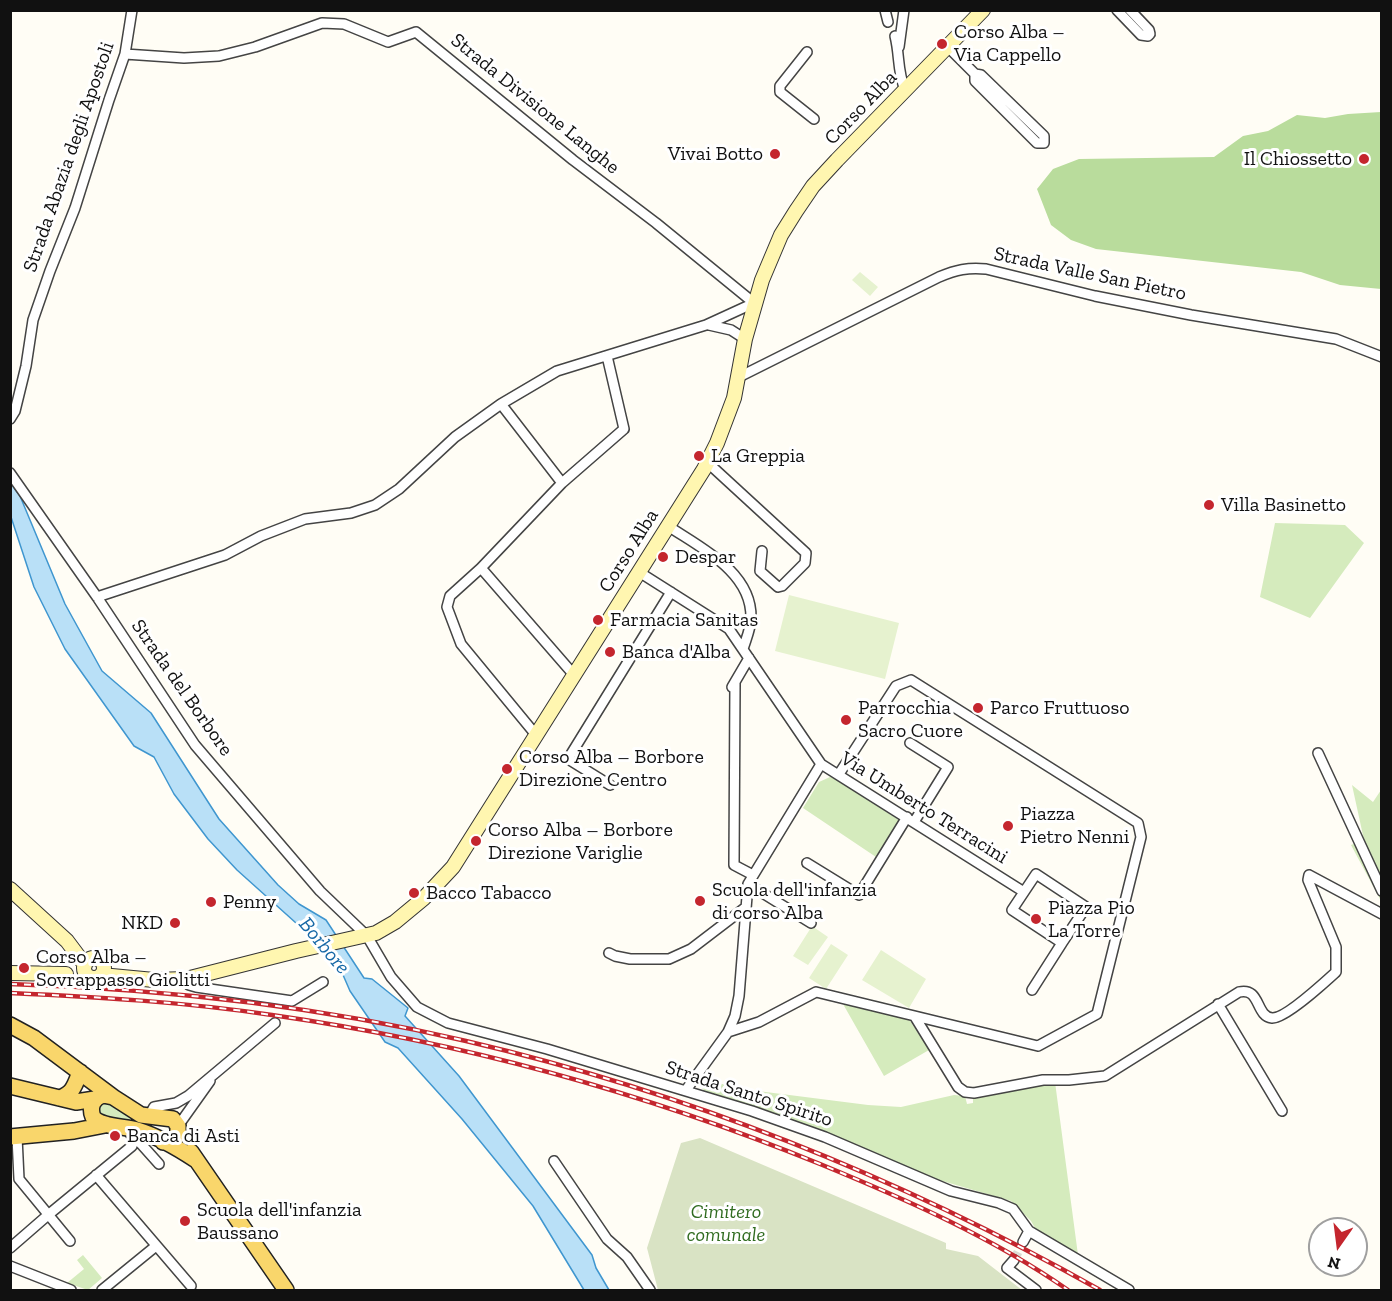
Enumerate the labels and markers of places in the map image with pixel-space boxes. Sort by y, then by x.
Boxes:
place label: Corso Alba – Via Cappello [954,20,1065,67]
marker: Corso Alba – Via Cappello [935,37,949,51]
place label: Vivai Botto [668,142,763,166]
marker: Vivai Botto [768,147,782,161]
place label: Il Chiossetto [1244,147,1352,171]
marker: Il Chiossetto [1357,152,1371,166]
place label: La Greppia [711,444,805,468]
marker: La Greppia [692,449,706,463]
place label: Villa Basinetto [1221,493,1346,517]
marker: Villa Basinetto [1202,498,1216,512]
place label: Despar [675,545,736,569]
marker: Despar [656,550,670,564]
place label: Farmacia Sanitas [610,608,758,632]
marker: Farmacia Sanitas [591,613,605,627]
place label: Banca d'Alba [622,640,731,664]
marker: Banca d'Alba [603,645,617,659]
place label: Parrocchia Sacro Cuore [858,696,963,743]
place label: Parco Fruttuoso [990,696,1130,720]
marker: Parco Fruttuoso [971,701,985,715]
marker: Parrocchia Sacro Cuore [839,713,853,727]
place label: Corso Alba – Borbore Direzione Centro [519,745,704,792]
marker: Corso Alba – Borbore Direzione Centro [500,762,514,776]
place label: Piazza Pietro Nenni [1020,802,1129,849]
place label: Corso Alba – Borbore Direzione Variglie [488,818,673,865]
marker: Piazza Pietro Nenni [1001,819,1015,833]
marker: Corso Alba – Borbore Direzione Variglie [469,834,483,848]
place label: Scuola dell'infanzia di corso Alba [712,878,877,925]
place label: Bacco Tabacco [426,881,552,905]
marker: Bacco Tabacco [407,886,421,900]
place label: Penny [223,890,276,914]
marker: Scuola dell'infanzia di corso Alba [693,894,707,908]
marker: Penny [204,895,218,909]
place label: Piazza Pio La Torre [1048,896,1135,943]
place label: NKD [121,911,163,935]
marker: Piazza Pio La Torre [1029,912,1043,926]
marker: NKD [168,916,182,930]
place label: Corso Alba – Sovrappasso Giolitti [36,945,210,992]
marker: Corso Alba – Sovrappasso Giolitti [17,961,31,975]
place label: Banca di Asti [127,1124,239,1148]
marker: Banca di Asti [108,1129,122,1143]
place label: Scuola dell'infanzia Baussano [197,1198,362,1245]
marker: Scuola dell'infanzia Baussano [178,1214,192,1228]

